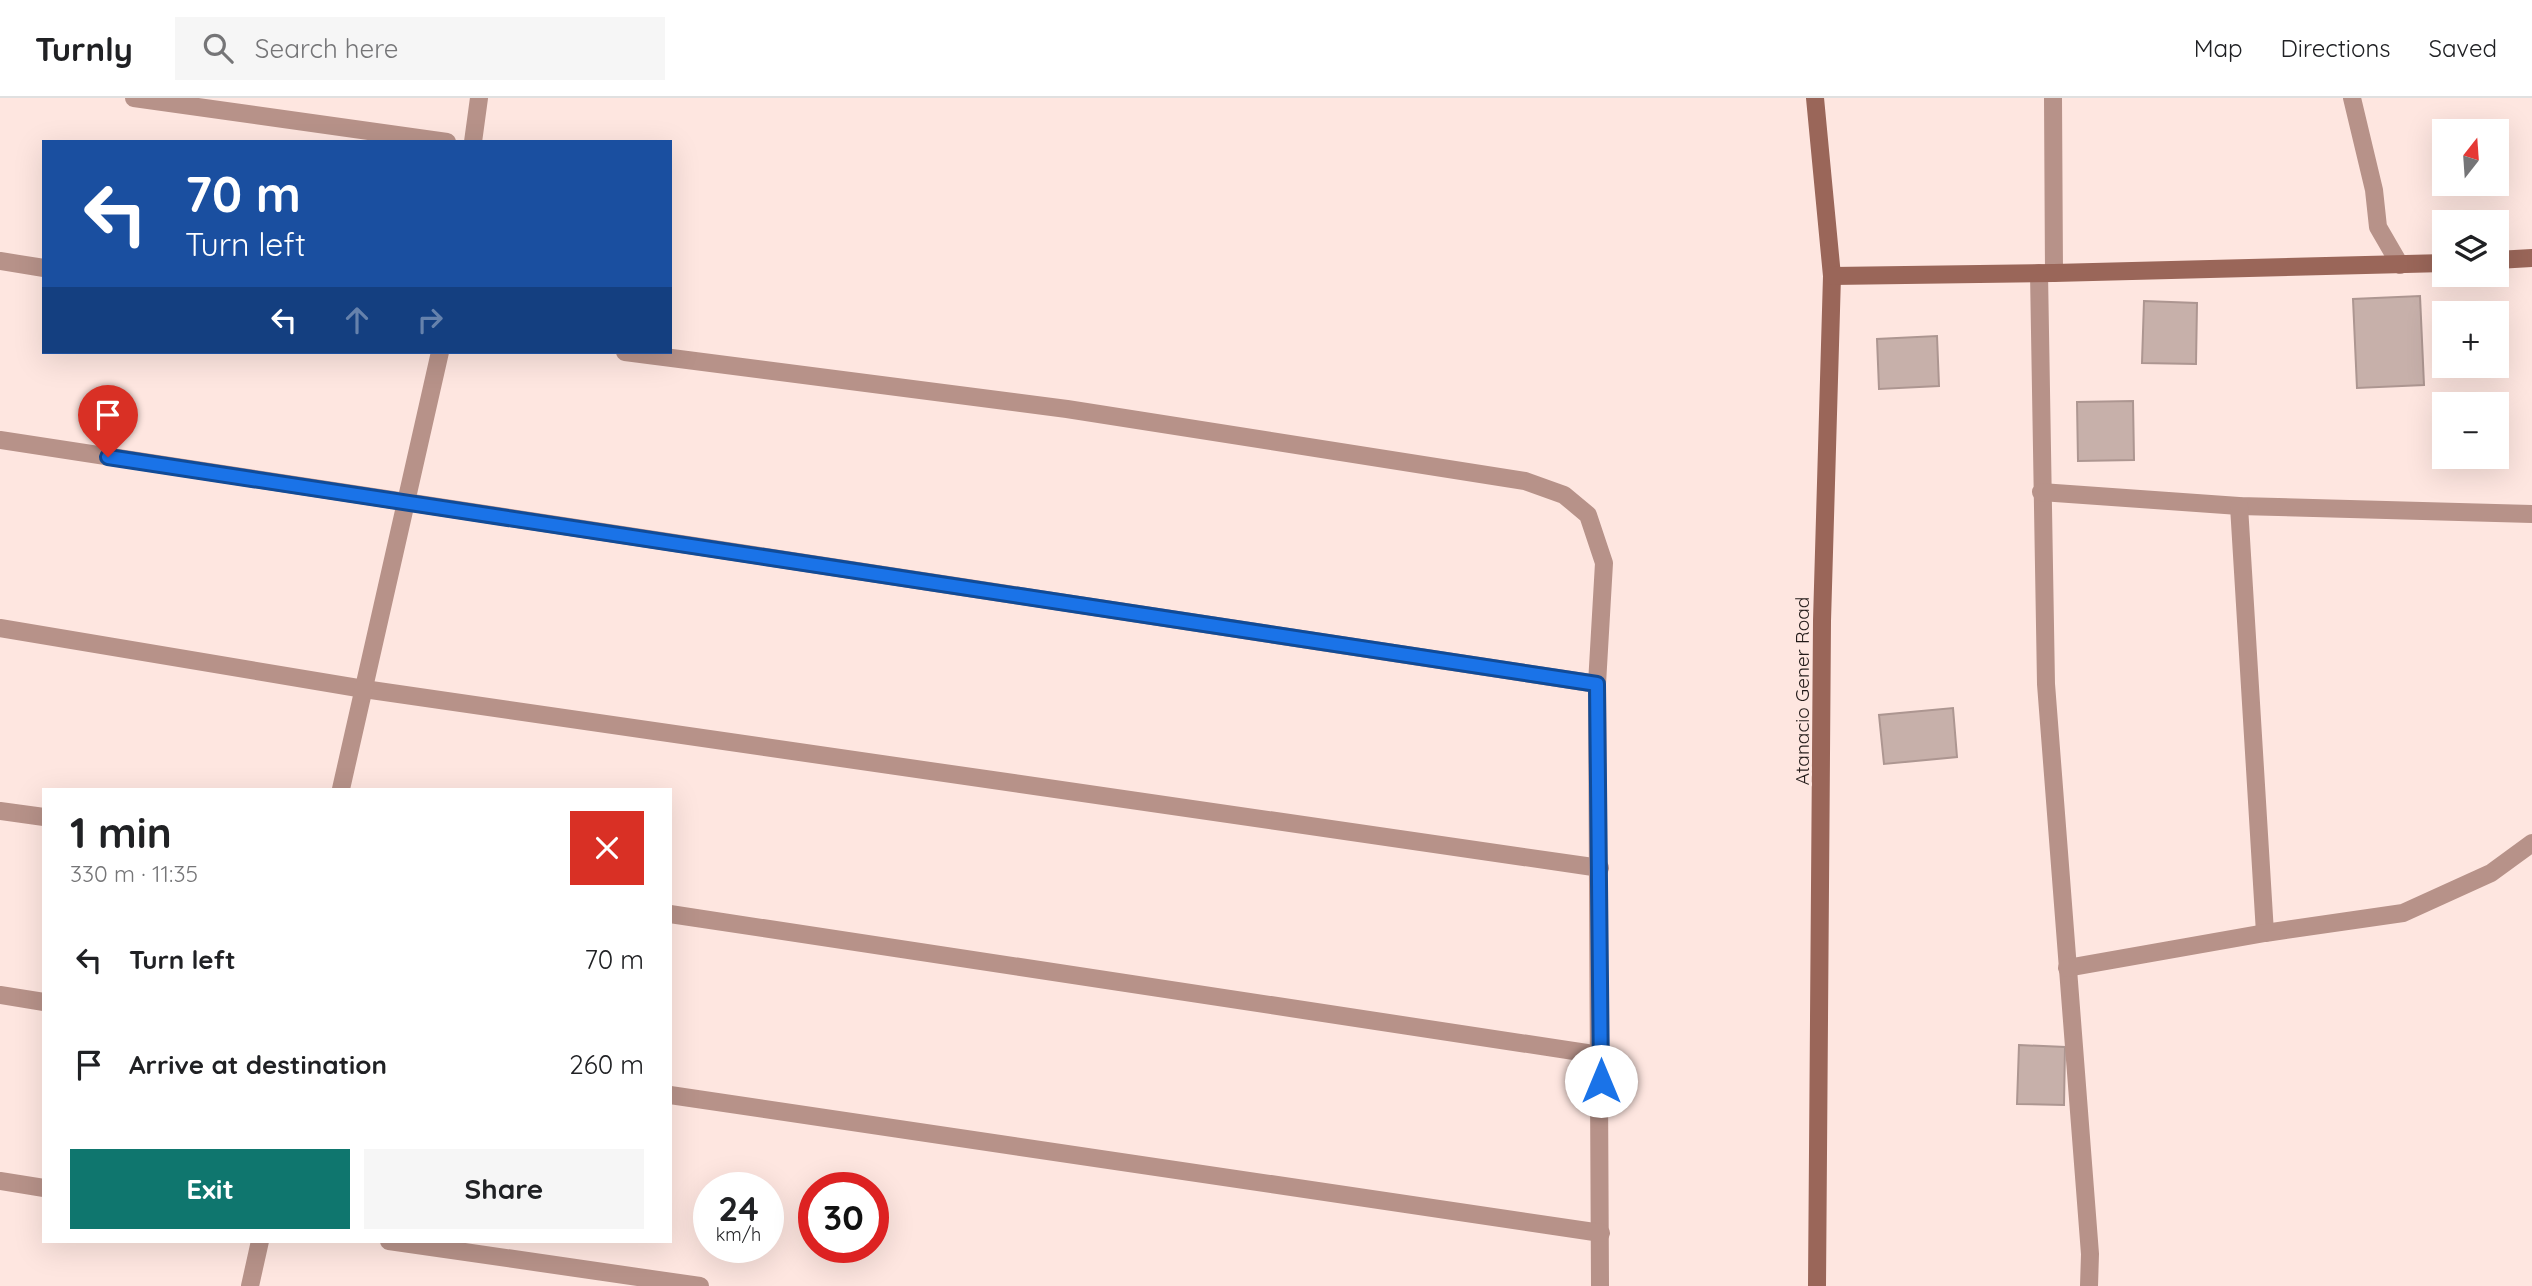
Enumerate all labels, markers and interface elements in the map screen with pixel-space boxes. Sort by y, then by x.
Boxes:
search box [175,17,665,80]
text: Turnly [35,28,133,69]
icon: search [199,29,237,67]
text: Search here [255,32,398,65]
text: Map [2194,33,2243,63]
text: Directions [2281,33,2391,63]
text: Saved [2429,33,2497,63]
north arrow [2432,119,2510,196]
map controls [2432,119,2509,469]
text: 70 m [185,163,301,224]
icon: left [70,168,161,259]
button: layers [2432,210,2509,287]
text: Turn left [185,224,306,264]
icon: left [265,301,303,339]
icon: ahead [338,301,376,339]
icon: right [411,301,449,339]
button: + [2432,301,2509,378]
pin [78,385,138,457]
button: − [2432,392,2509,469]
icon: arrive [89,396,127,434]
street label: Atanacio Gener Road [1790,597,1814,785]
text: 1 min [70,806,172,859]
button: close [570,811,644,885]
text: 330 m · 11:35 [70,859,198,888]
icon: left [70,941,108,979]
text: Turn left [129,943,236,976]
text: 70 m [584,943,644,976]
position arrow [1564,1044,1638,1118]
icon: arrive [70,1046,108,1084]
text: Arrive at destination [129,1048,387,1081]
text: 260 m [569,1048,644,1081]
button: Exit [70,1149,350,1229]
button: Share [364,1149,644,1229]
speed limit sign: 30 [798,1172,889,1263]
text: 24 [718,1186,759,1230]
text: km/h [716,1223,761,1246]

